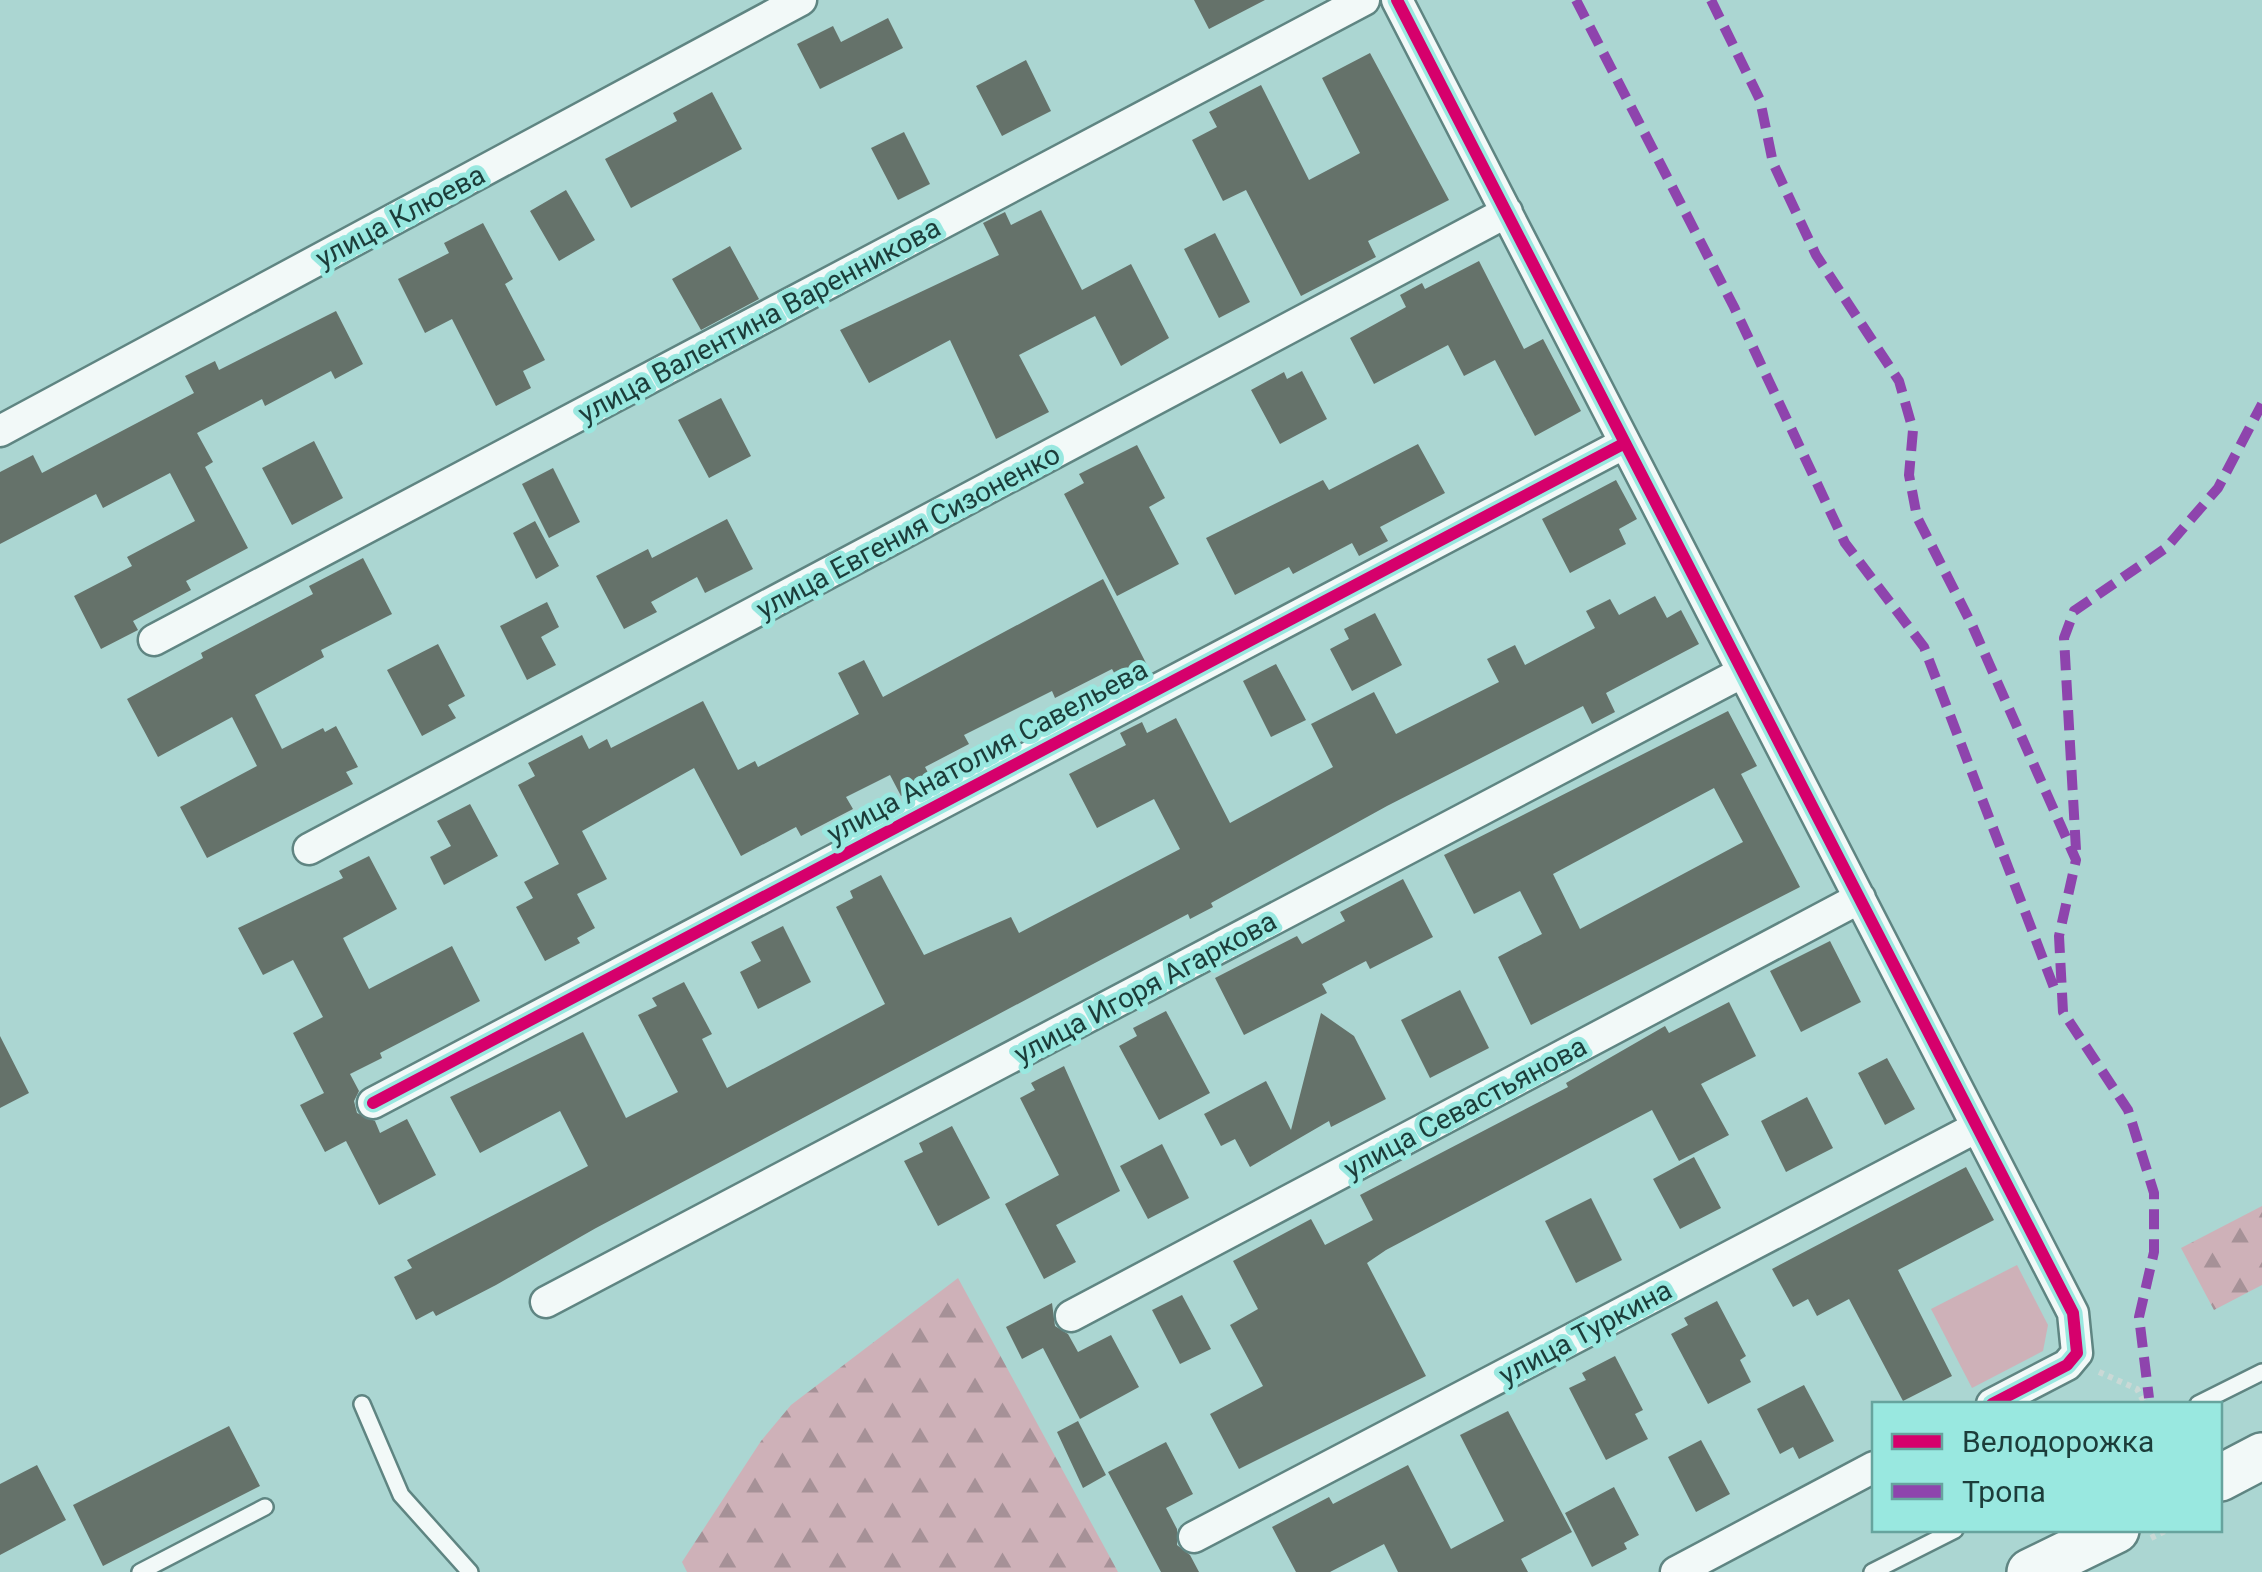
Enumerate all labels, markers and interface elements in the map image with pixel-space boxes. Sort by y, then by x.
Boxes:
street label: улица Клюева [310,158,491,275]
street label: улица Валентина Варенникова [573,211,946,430]
street label: улица Евгения Сизоненко [751,437,1066,626]
street label: улица Анатолия Савельева [821,653,1153,850]
street label: улица Игоря Агаркова [1008,904,1282,1071]
street label: улица Севастьянова [1338,1029,1592,1185]
street label: улица Туркина [1493,1273,1677,1392]
legend [1872,1402,2222,1532]
text: Велодорожка [1962,1424,2154,1459]
text: Тропа [1962,1474,2046,1509]

